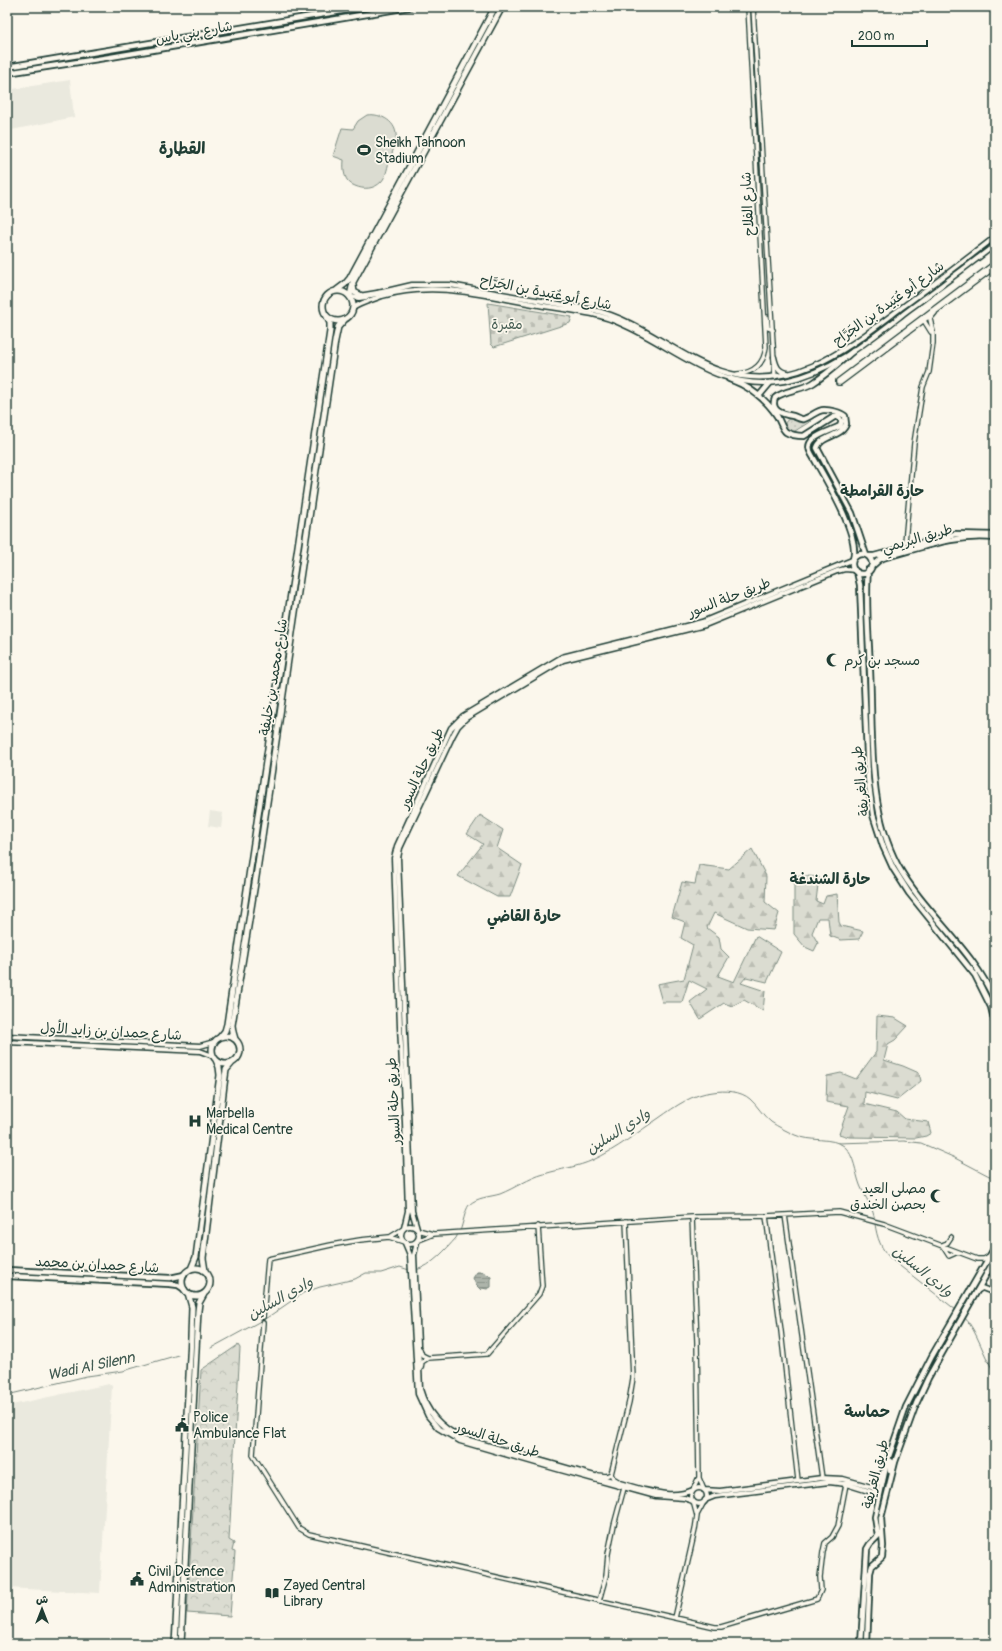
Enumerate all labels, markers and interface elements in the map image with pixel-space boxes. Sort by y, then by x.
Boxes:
street label: شارع بني ياس [154,17,235,52]
scale bar [852,22,927,48]
text: 200 m [858,29,895,44]
place label: Sheikh Tahnoon Stadium [375,134,466,167]
district label: القطارة [159,139,205,159]
sports icon: Sheikh Tahnoon Stadium [356,142,372,158]
street label: شارع الفلاح [737,172,759,236]
street label: شارع أبو عُبَيدة بن الجَرَّاح [829,257,948,350]
street label: شارع أبو عُبَيدة بن الجَرَّاح [479,271,613,315]
park label: مقبرة [491,316,523,333]
district label: حارة القرامطة [840,482,924,501]
street label: طريق البريمي [880,520,955,560]
street label: طريق حلة السور [684,574,773,621]
street label: شارع محمد بن خليفة [256,617,292,737]
mosque icon: مسجد بن كرم [825,652,841,668]
place label: مسجد بن كرم [844,652,920,671]
street label: طريق حلة السور [395,725,448,812]
street label: طريق الغريفة [848,745,873,817]
district label: حارة الشندغة [790,870,871,889]
district label: حارة القاضي [487,907,561,930]
street label: شارع حمدان بن زايد الأول [40,1018,182,1045]
street label: طريق حلة السور [383,1057,404,1146]
water label: وادي السلين [583,1104,654,1159]
place label: Marbella Medical Centre [206,1105,293,1138]
hospital icon: Marbella Medical Centre [187,1113,203,1129]
place label: مصلى العيد بحصن الخندق [850,1180,926,1213]
mosque icon: مصلى العيد بحصن الخندق [929,1188,945,1204]
water label: وادي السلين [888,1241,957,1302]
street label: شارع حمدان بن محمد [34,1253,159,1277]
water label: وادي السلين [244,1273,317,1325]
water label: Wadi Al Silenn [46,1348,138,1385]
district label: حماسة [844,1402,890,1422]
place label: Police Ambulance Flat [193,1409,286,1442]
public building icon: Police Ambulance Flat [174,1417,190,1433]
street label: طريق حلة السور [453,1418,542,1461]
street label: طريق الغريفة [859,1438,892,1511]
place label: Civil Defence Administration [148,1563,236,1596]
public building icon: Civil Defence Administration [129,1571,145,1587]
place label: Zayed Central Library [283,1577,365,1610]
library icon: Zayed Central Library [264,1585,280,1601]
north arrow [22,1589,62,1629]
text: ش [36,1593,48,1606]

